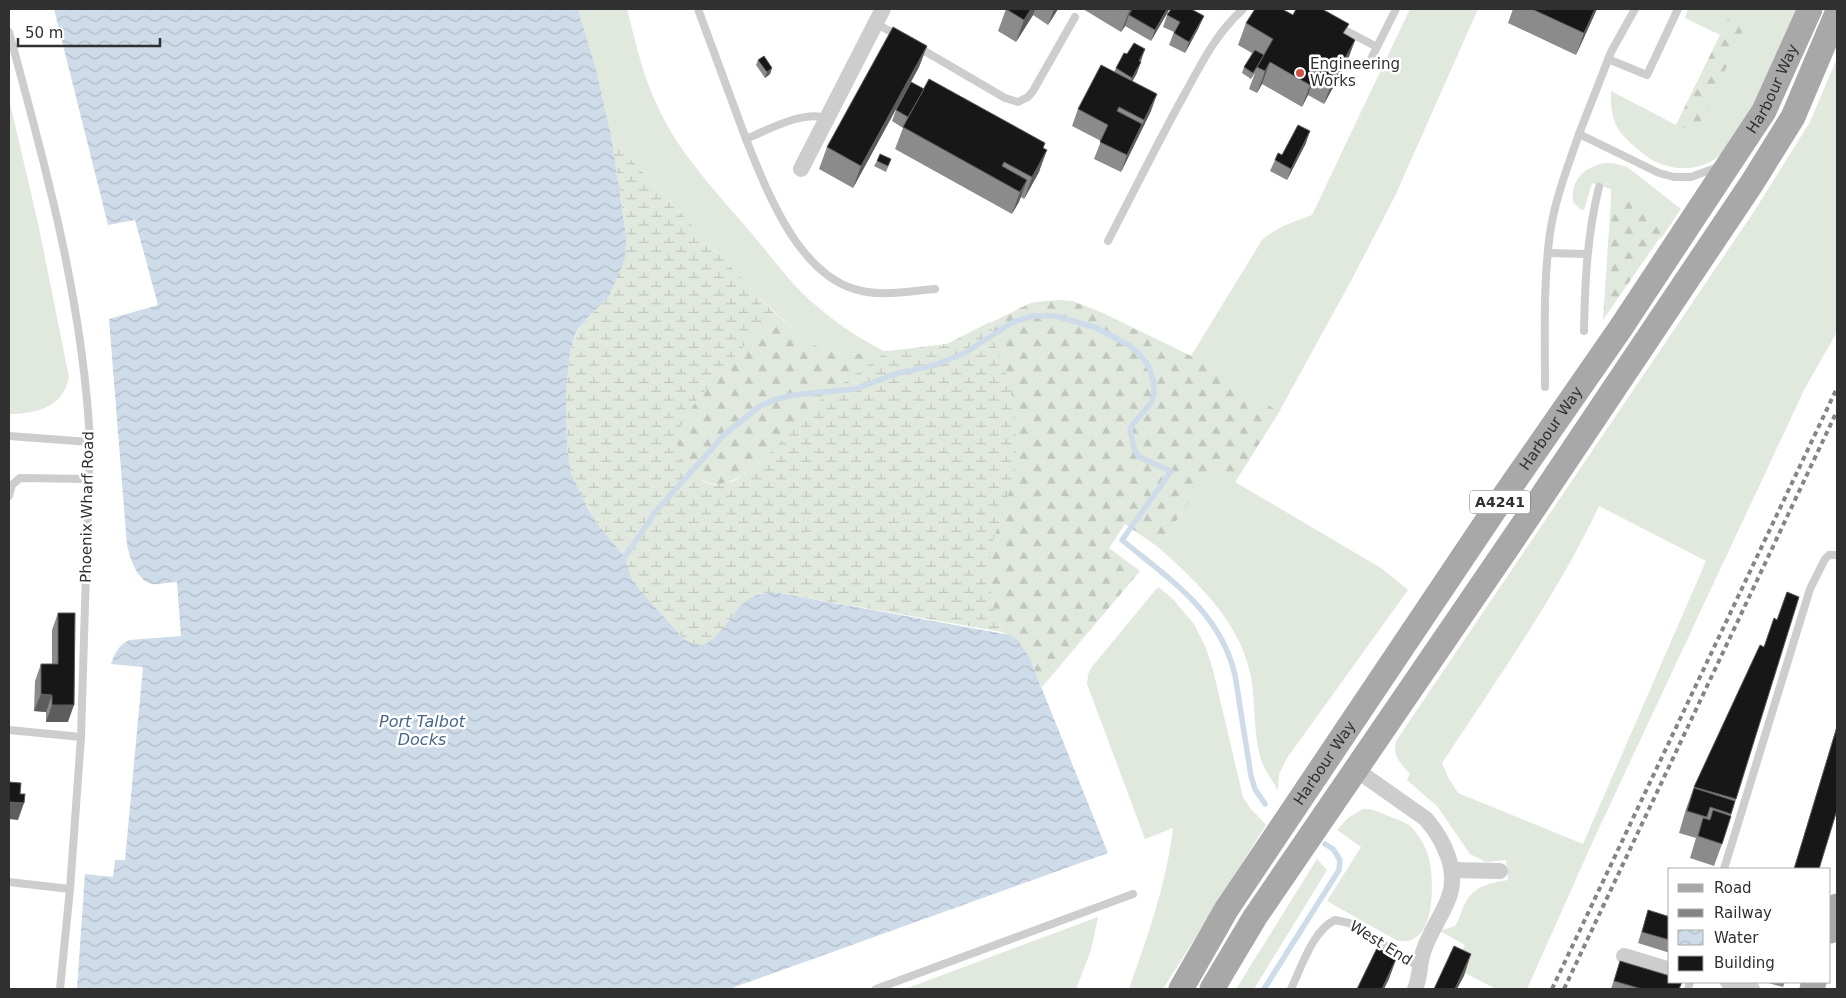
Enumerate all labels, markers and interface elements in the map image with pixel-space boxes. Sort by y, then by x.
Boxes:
scale bar [18,15,160,47]
text: 50 m [25,24,63,42]
street label: Harbour Way [1743,41,1802,137]
place label: Engineering Works [1310,55,1400,90]
marker: Engineering Works [1294,67,1306,79]
street label: Harbour Way [1516,383,1586,474]
street label: Phoenix Wharf Road [77,431,97,583]
road number: A4241 [1470,491,1530,514]
water label: Port Talbot Docks [379,712,466,749]
street label: Harbour Way [1290,717,1359,809]
legend [1668,868,1831,983]
text: Road [1714,879,1752,897]
text: Railway [1714,904,1772,922]
street label: West End [1346,917,1416,969]
text: Water [1714,929,1759,947]
text: Building [1714,954,1775,972]

